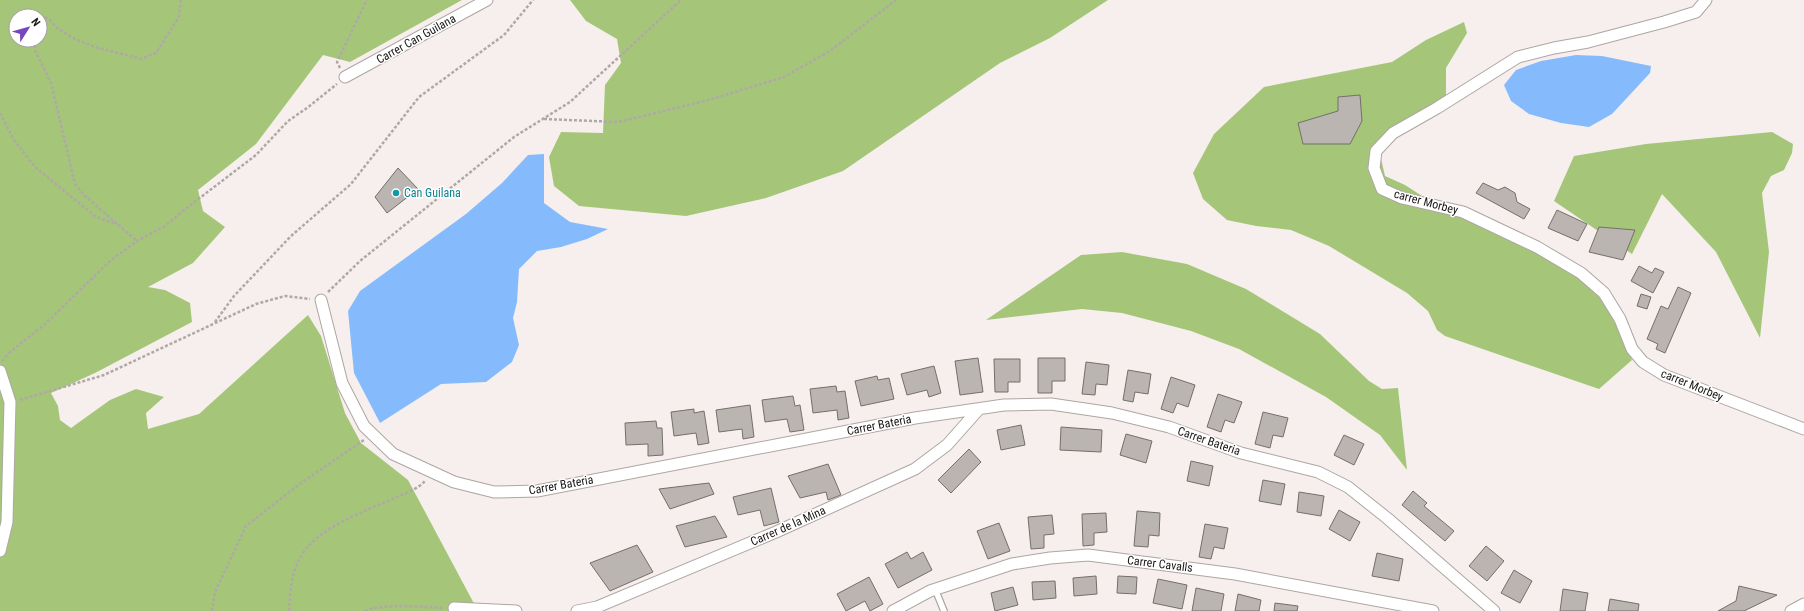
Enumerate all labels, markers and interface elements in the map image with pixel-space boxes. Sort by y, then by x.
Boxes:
north arrow [8,8,48,48]
street label: Carrer Can Guilana [374,11,458,67]
text: N [28,16,43,29]
place label: Can Guilana [404,186,461,200]
street label: carrer Morbey [1392,187,1460,217]
marker: Can Guilana [391,188,401,198]
street label: carrer Morbey [1659,366,1725,404]
street label: Carrer Bateria [846,412,913,438]
street label: Carrer Bateria [1176,424,1242,458]
street label: Carrer Bateria [528,472,595,498]
street label: Carrer de la Mina [748,503,828,549]
street label: Carrer Cavalls [1126,553,1194,575]

